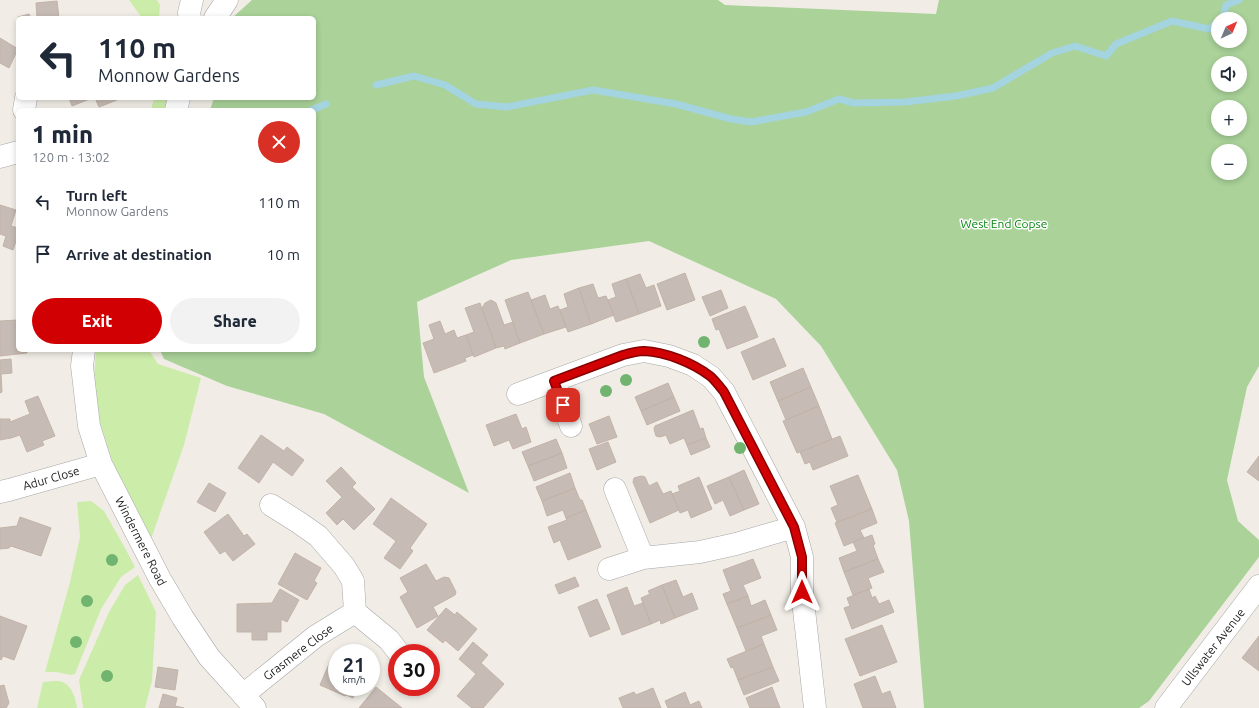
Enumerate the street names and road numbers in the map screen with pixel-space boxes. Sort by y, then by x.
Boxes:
street label: Adur Close [21,464,81,492]
street label: Windermere Road [113,494,169,588]
street label: Ullswater Avenue [1179,606,1247,688]
street label: Grasmere Close [261,621,335,683]

